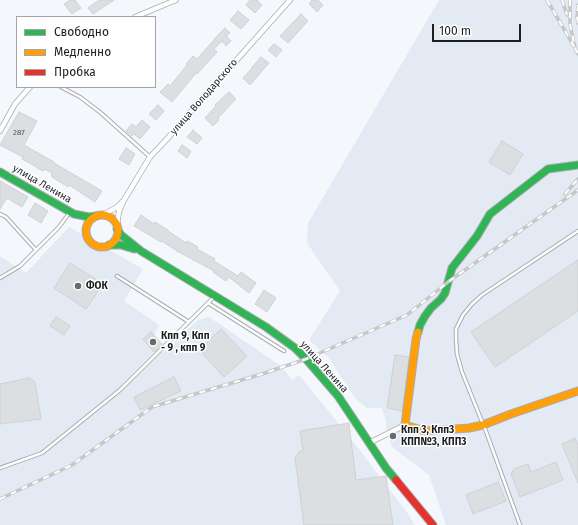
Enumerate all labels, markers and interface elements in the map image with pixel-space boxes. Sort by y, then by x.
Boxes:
legend [16,16,156,88]
scale bar [434,16,523,42]
text: 100 m [439,24,471,38]
text: Свободно [54,25,109,39]
text: Медленно [54,45,111,59]
street label: улица Володарского [168,57,240,137]
text: Пробка [54,65,96,79]
house number: 287 [13,128,25,138]
street label: улица Ленина [10,162,74,206]
place label: ФОК [86,280,108,292]
marker: ФОК [73,281,83,291]
place label: Кпп 9, Кпп - 9 , кпп 9 [161,330,210,354]
marker: Кпп 9, Кпп - 9 , кпп 9 [148,337,158,347]
street label: улица Ленина [298,339,350,395]
place label: Кпп 3, Кпп3 КПП№3, КПП3 [401,424,467,448]
marker: Кпп 3, Кпп3 КПП№3, КПП3 [388,431,398,441]

